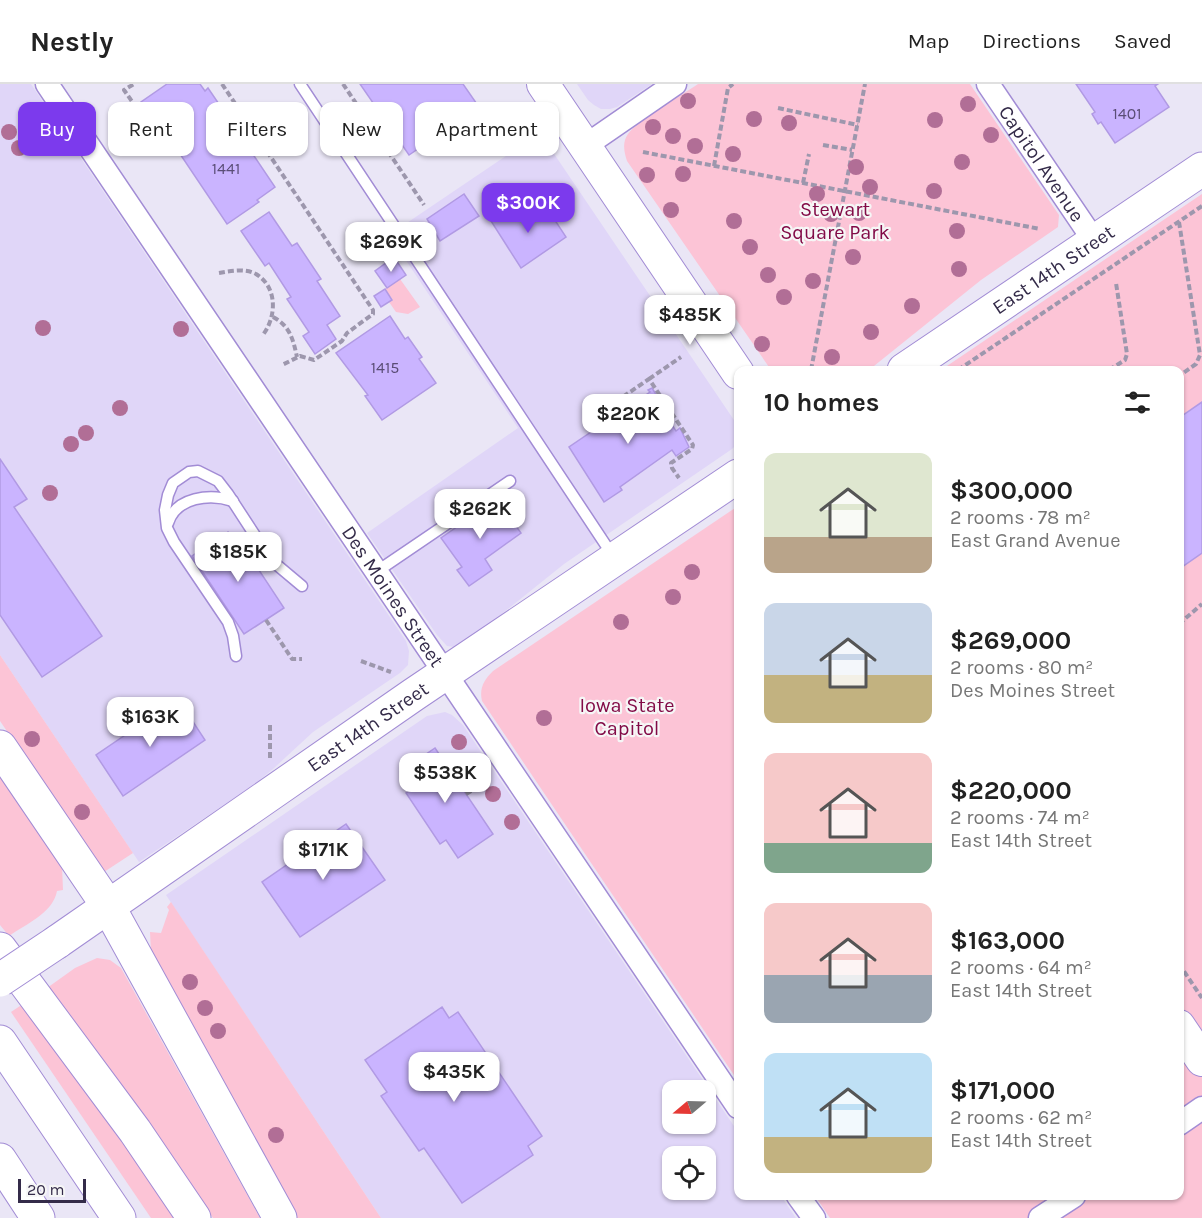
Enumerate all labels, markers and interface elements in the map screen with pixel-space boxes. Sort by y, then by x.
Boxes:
text: Nestly [30,25,113,58]
text: Map [908,29,949,53]
text: Directions [982,29,1081,53]
text: Saved [1114,29,1172,53]
street label: Capitol Avenue [994,101,1089,226]
chip: Buy [18,102,96,156]
chip: Rent [108,102,194,156]
chip: Filters [206,102,308,156]
chip: New [320,102,403,156]
chip: Apartment [415,102,559,156]
house number: 1401 [1112,104,1142,123]
house number: 1441 [212,159,240,178]
pin: $300K [486,183,570,234]
text: $300K [496,191,560,214]
park label: Stewart Square Park [780,198,890,244]
street label: East 14th Street [988,220,1119,319]
pin: $269K [349,222,433,273]
text: $269K [359,230,423,253]
pin: $485K [648,295,732,346]
text: $485K [658,303,722,326]
house number: 1415 [371,358,399,377]
icon: filters [1121,386,1154,419]
text: 10 homes [764,387,879,418]
pin: $220K [586,394,670,445]
text: $220K [596,402,660,425]
text: $300,000 [950,475,1073,506]
icon: home [812,477,884,549]
pin: $262K [438,489,522,540]
text: $262K [448,497,512,520]
text: 2 rooms · 78 m² [950,506,1091,529]
street label: Des Moines Street [337,521,449,671]
text: East Grand Avenue [950,529,1121,552]
pin: $185K [196,532,280,583]
text: $185K [209,540,267,563]
text: $269,000 [950,625,1071,656]
icon: home [812,627,884,699]
text: 2 rooms · 80 m² [950,656,1093,679]
street label: East 14th Street [303,676,433,776]
text: Des Moines Street [950,679,1115,702]
park label: Iowa State Capitol [579,694,675,740]
pin: $163K [108,697,192,748]
text: $163K [121,705,179,728]
pin: $538K [403,753,487,804]
text: $538K [413,761,477,784]
text: $220,000 [950,775,1072,806]
icon: home [812,777,884,849]
text: 2 rooms · 74 m² [950,806,1090,829]
text: East 14th Street [950,829,1092,852]
pin: $171K [281,830,365,881]
text: $171K [297,838,349,861]
text: $163,000 [950,925,1065,956]
icon: home [812,927,884,999]
text: 2 rooms · 64 m² [950,956,1092,979]
text: East 14th Street [950,979,1092,1002]
pin: $435K [412,1052,496,1103]
text: $435K [423,1060,485,1083]
text: $171,000 [950,1075,1055,1106]
icon: home [812,1077,884,1149]
north arrow [662,1080,716,1134]
map controls [662,1080,716,1200]
text: 2 rooms · 62 m² [950,1106,1092,1129]
text: East 14th Street [950,1129,1092,1152]
button: locate [662,1146,716,1200]
scale bar [18,1176,86,1204]
text: 20 m [27,1180,65,1199]

